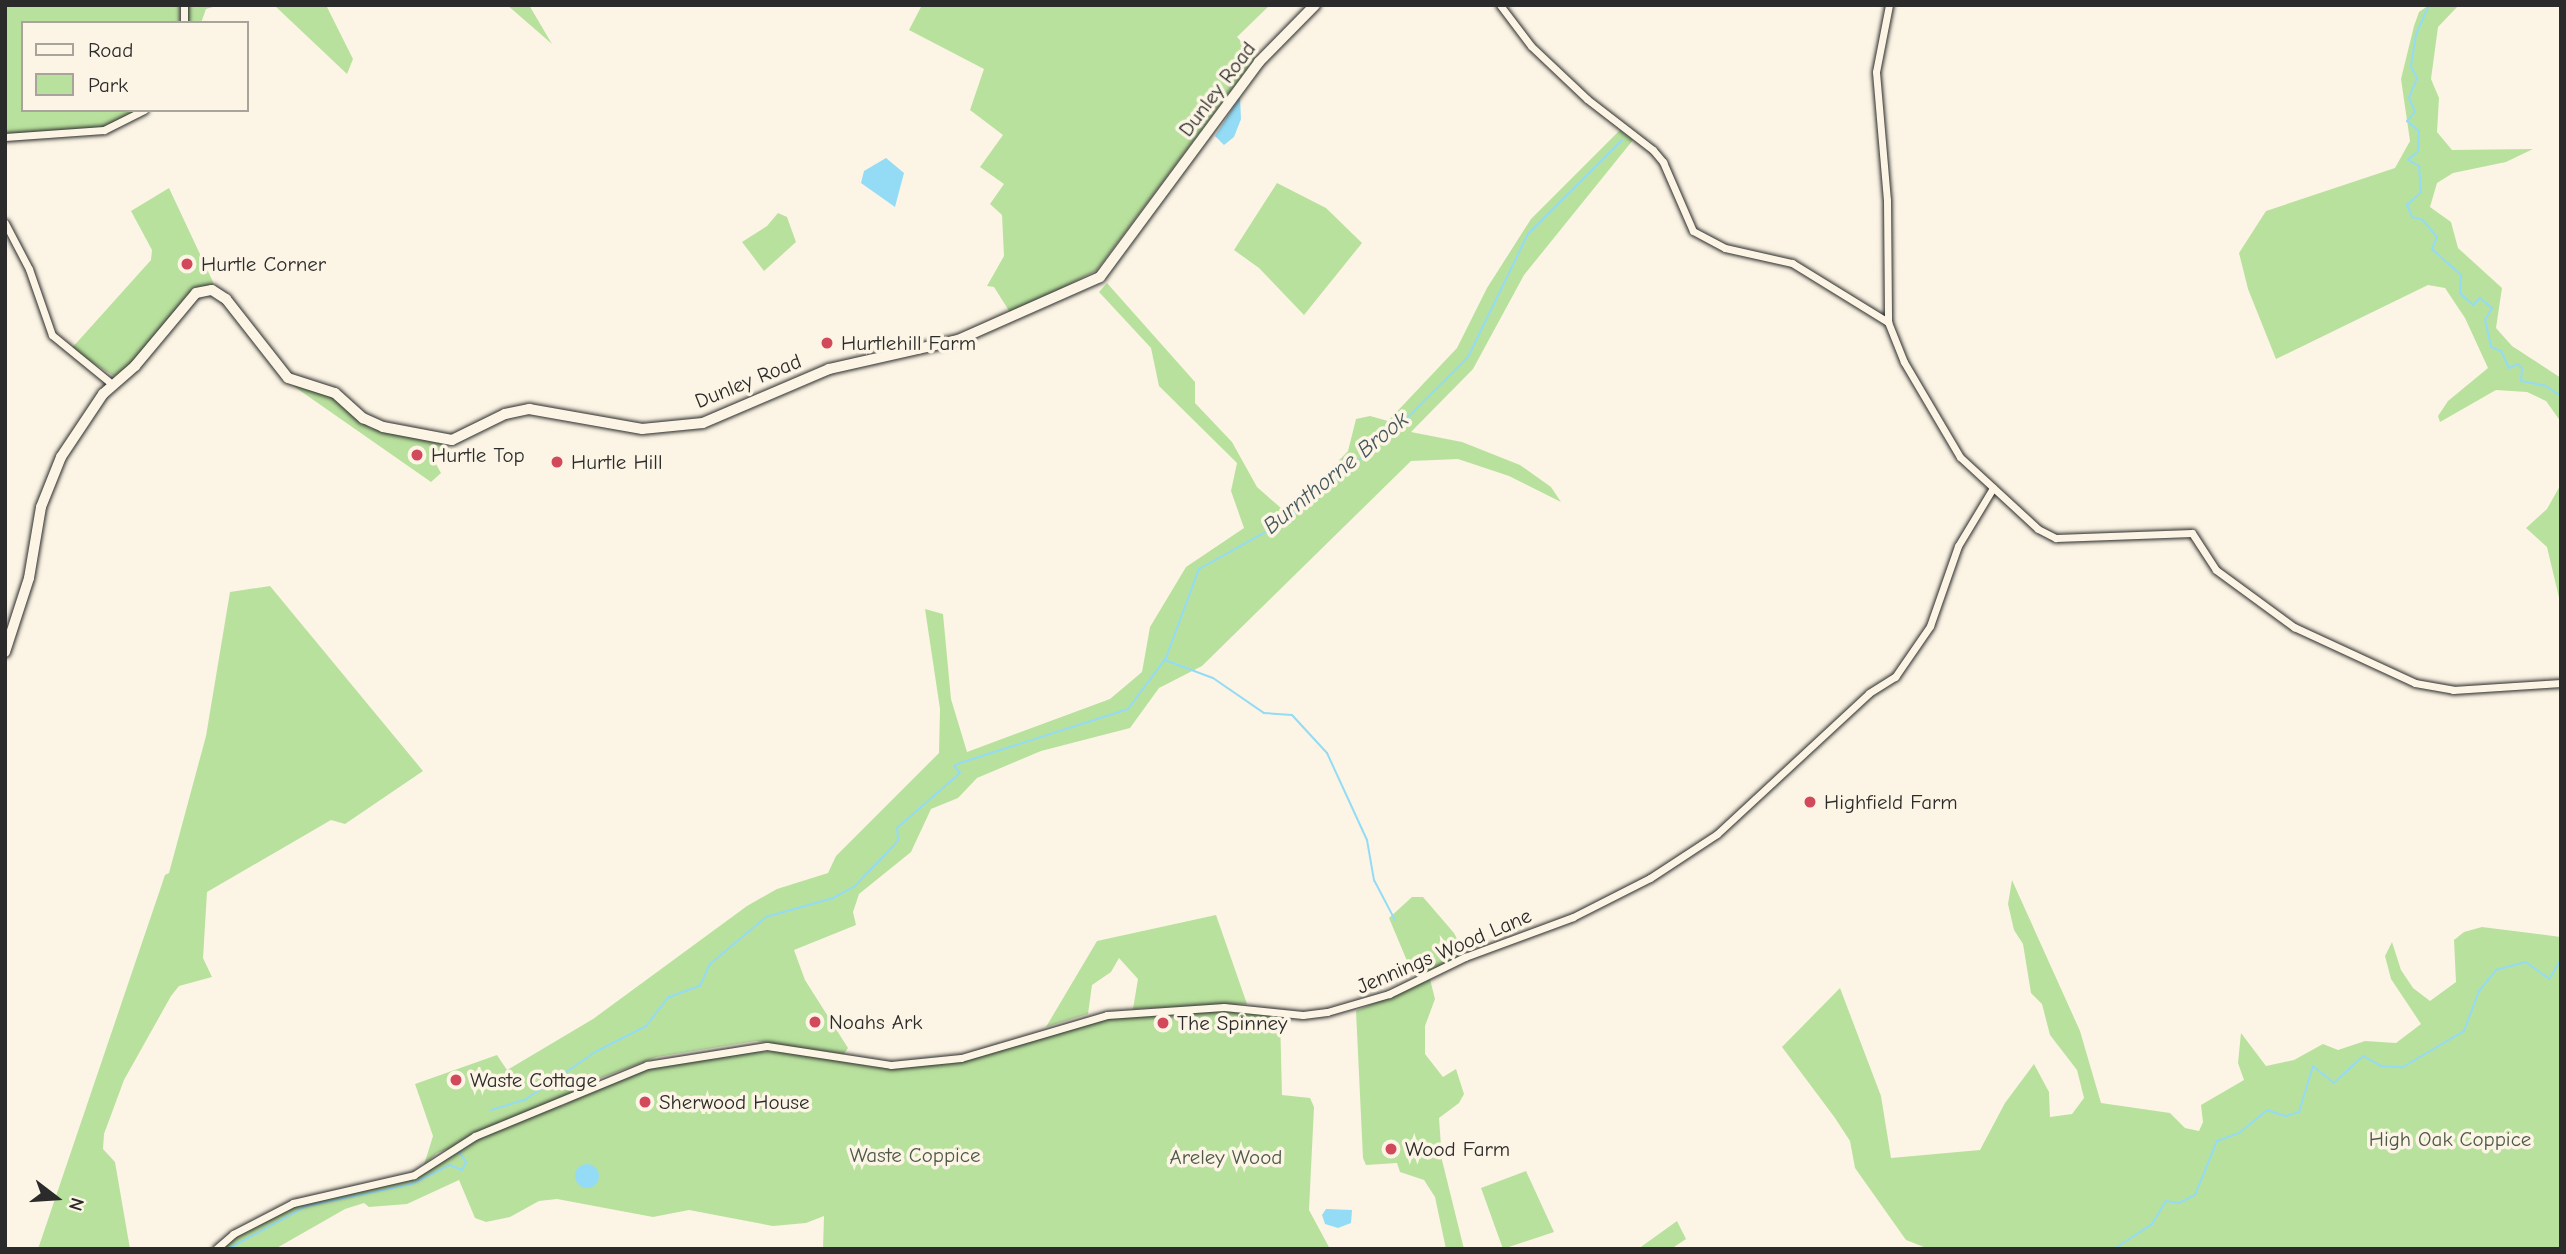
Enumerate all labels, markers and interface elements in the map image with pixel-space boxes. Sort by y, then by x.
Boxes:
legend [21,21,248,112]
street label: Dunley Road [1173,37,1261,141]
text: Road [88,38,133,62]
text: Park [88,73,128,97]
place label: Hurtle Corner [201,251,326,277]
marker: Hurtle Corner [179,256,195,272]
place label: Hurtlehill Farm [841,330,976,356]
marker: Hurtlehill Farm [819,335,835,351]
street label: Dunley Road [691,348,805,414]
water label: Burnthorne Brook [1258,406,1414,540]
place label: Hurtle Top [431,442,525,468]
marker: Hurtle Top [409,447,425,463]
place label: Hurtle Hill [571,449,663,475]
marker: Hurtle Hill [549,454,565,470]
place label: Highfield Farm [1824,789,1958,815]
marker: Highfield Farm [1802,794,1818,810]
street label: Jennings Wood Lane [1353,903,1535,999]
place label: Noahs Ark [829,1009,922,1035]
place label: The Spinney [1177,1010,1287,1036]
marker: Noahs Ark [807,1014,823,1030]
marker: The Spinney [1155,1015,1171,1031]
place label: Waste Cottage [470,1067,597,1093]
marker: Waste Cottage [448,1072,464,1088]
place label: Sherwood House [659,1089,809,1115]
marker: Sherwood House [637,1094,653,1110]
park label: High Oak Coppice [2369,1126,2531,1152]
place label: Wood Farm [1405,1136,1510,1162]
marker: Wood Farm [1383,1141,1399,1157]
park label: Waste Coppice [850,1142,980,1168]
park label: Areley Wood [1170,1144,1282,1170]
north arrow [21,1163,91,1233]
text: N [64,1195,88,1213]

